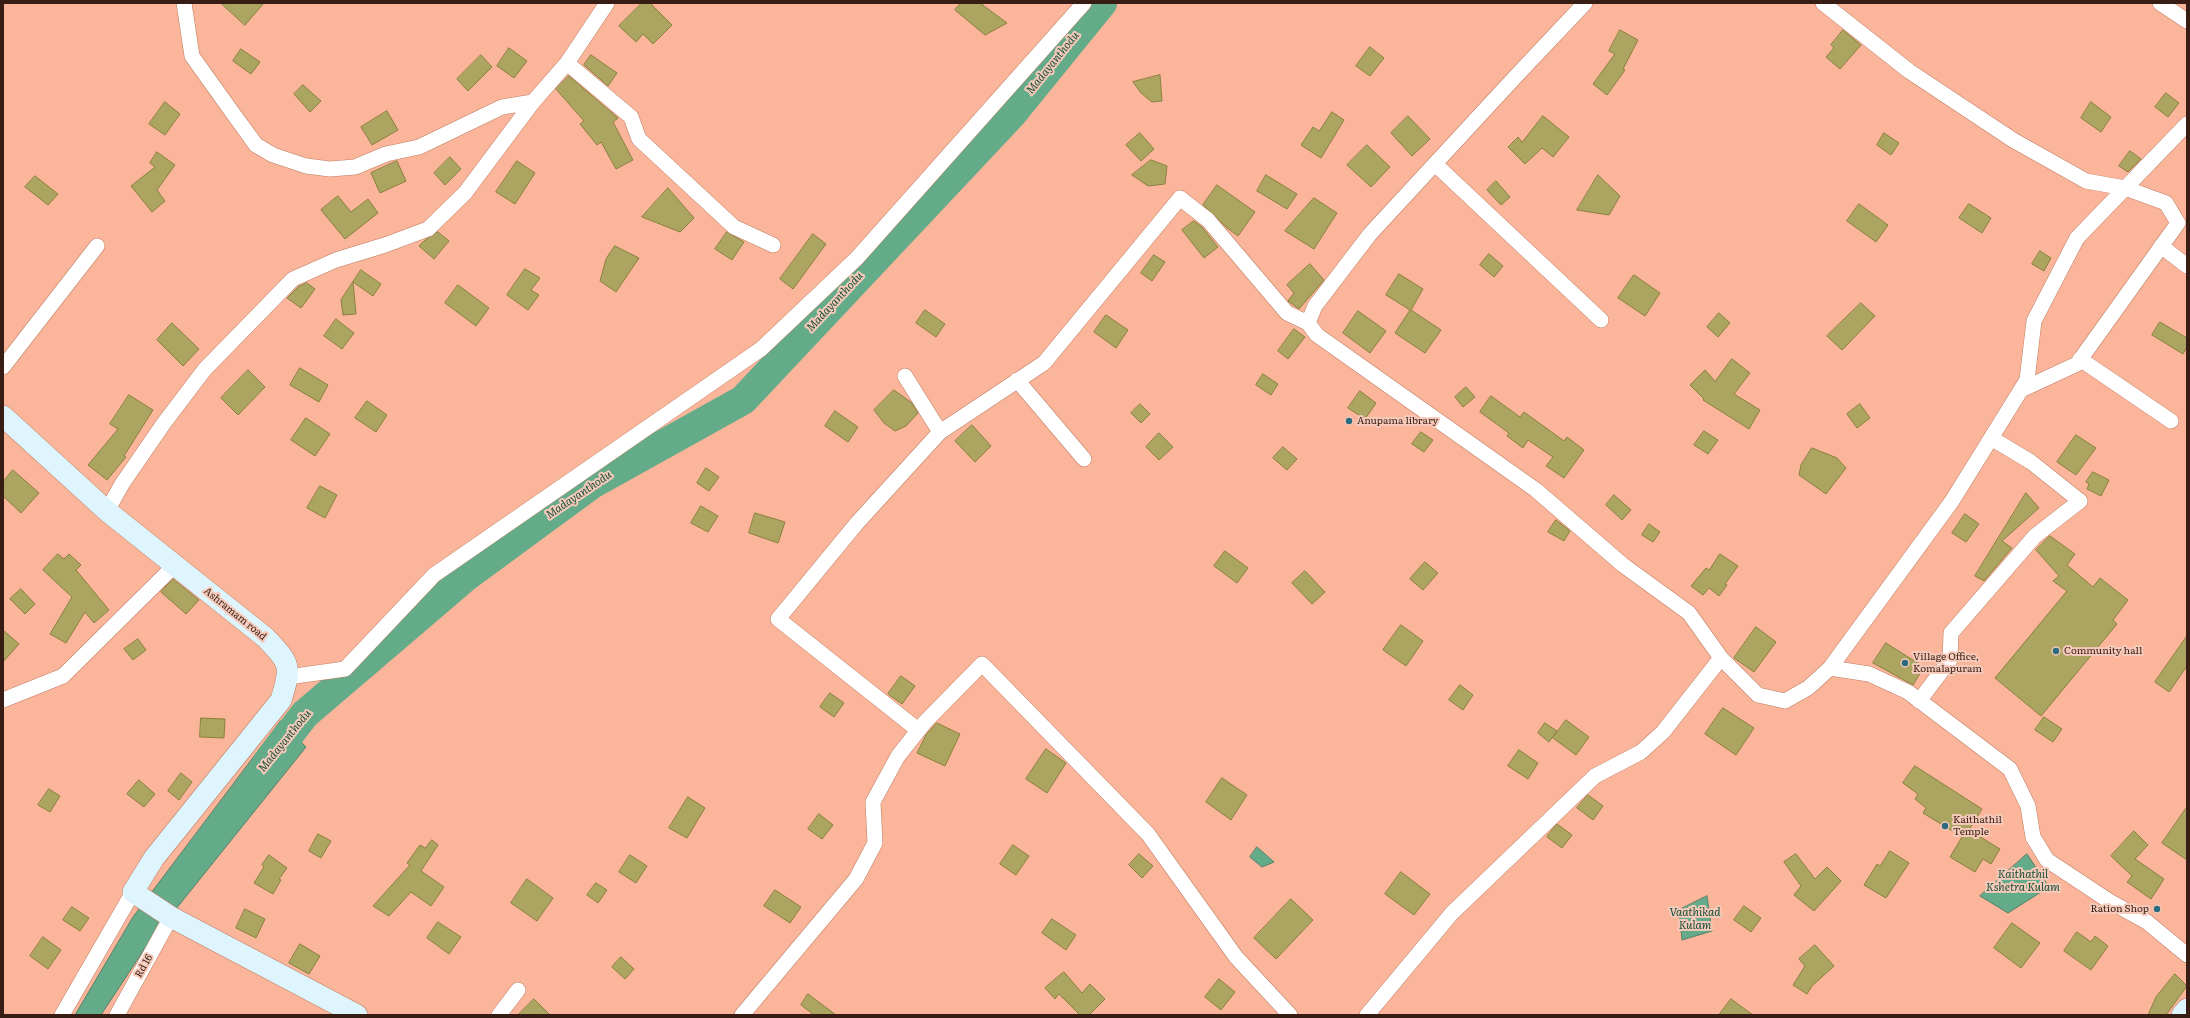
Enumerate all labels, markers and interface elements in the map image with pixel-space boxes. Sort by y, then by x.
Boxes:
water label: Madayanthodu [1024,29,1082,97]
water label: Madayanthodu [804,270,866,334]
place label: Anupama library [1357,415,1438,427]
marker: Anupama library [1344,416,1354,426]
water label: Madayanthodu [544,468,614,522]
street label: Ashramam road [201,585,269,643]
place label: Community hall [2064,645,2142,657]
marker: Community hall [2051,646,2061,656]
place label: Village Office, Komalapuram [1913,651,1982,674]
marker: Village Office, Komalapuram [1900,658,1910,668]
water label: Madayanthodu [256,707,314,775]
place label: Kaithathil Temple [1953,814,2002,838]
marker: Kaithathil Temple [1940,821,1950,831]
water label: Kaithathil Kshetra Kulam [1986,868,2060,894]
place label: Ration Shop [2091,903,2149,915]
marker: Ration Shop [2152,904,2162,914]
water label: Vaathikad Kulam [1669,906,1721,932]
street label: Rd 16 [133,952,155,980]

